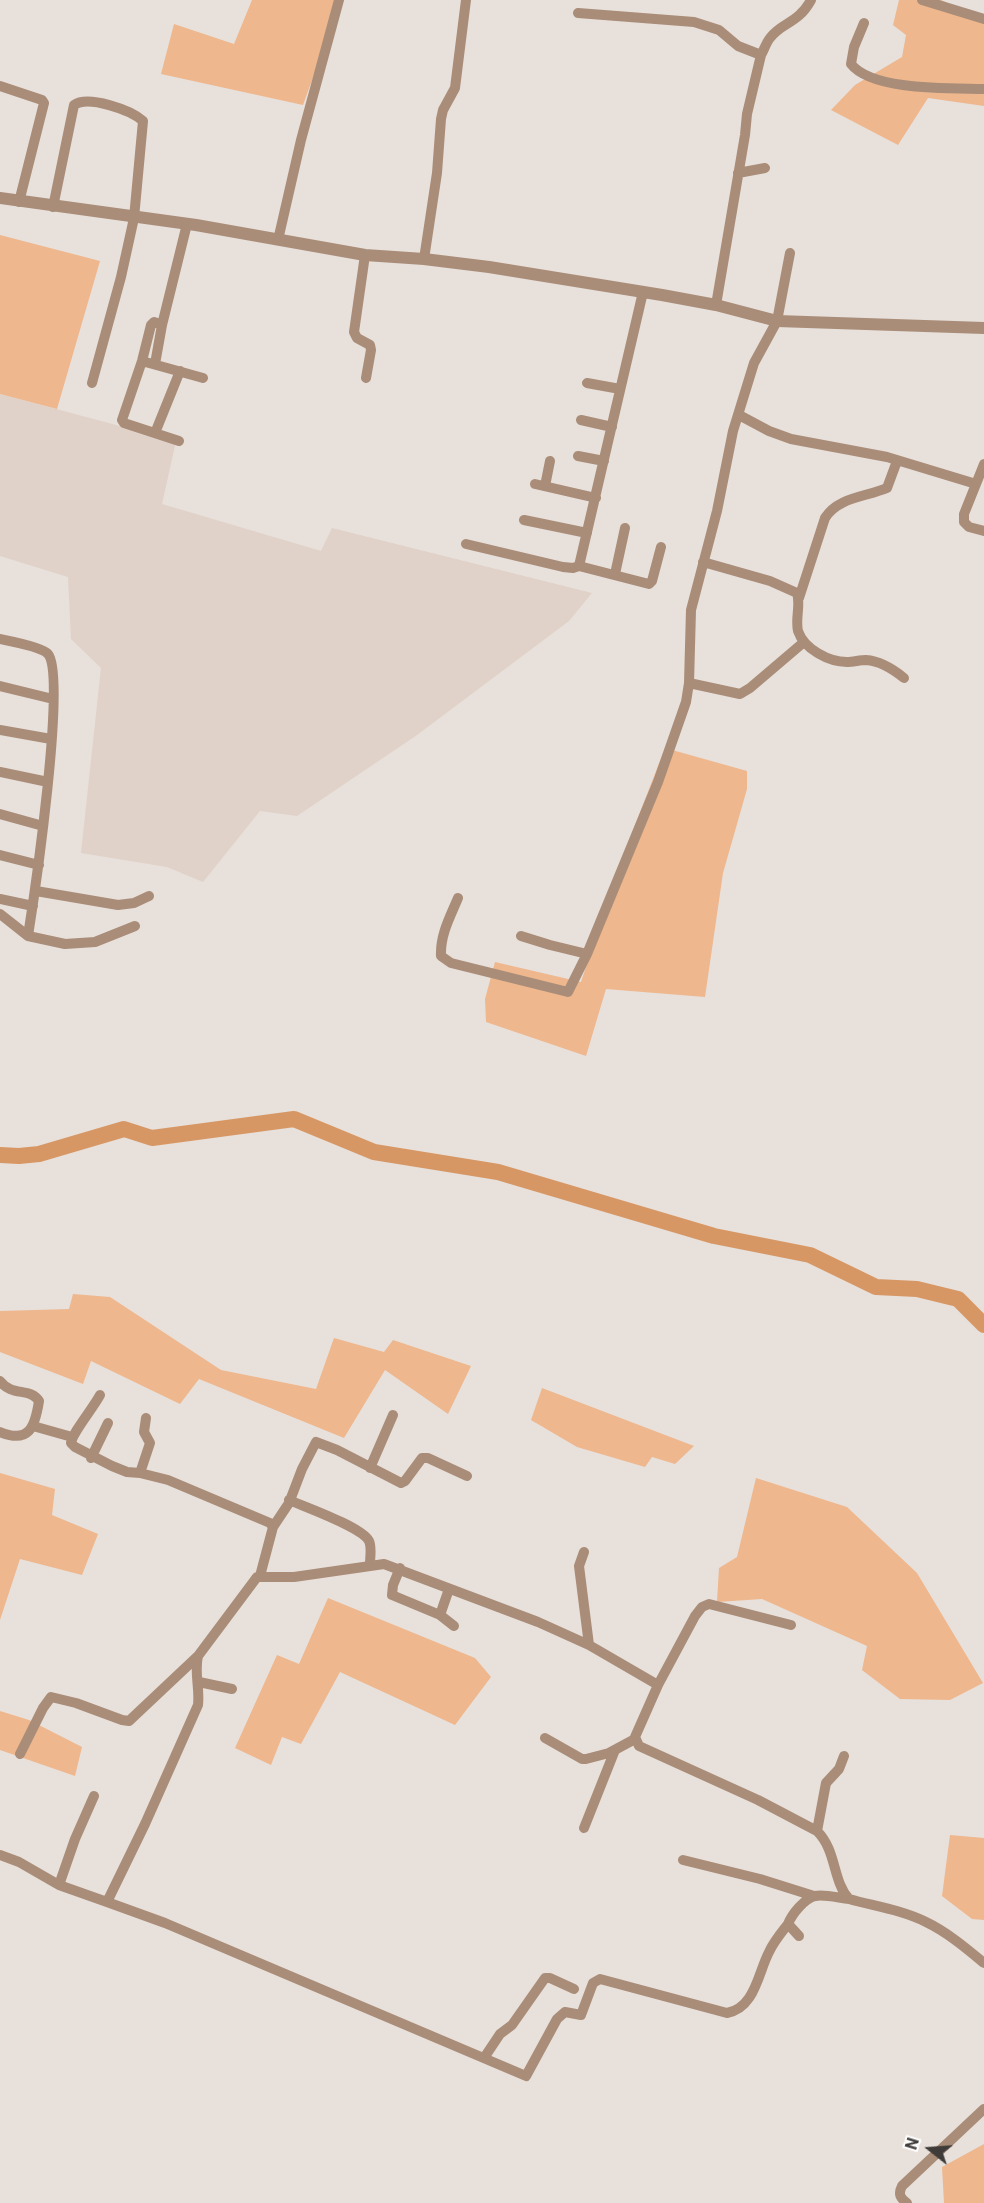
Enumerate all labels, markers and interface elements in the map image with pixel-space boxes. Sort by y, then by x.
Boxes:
north arrow [900,2119,960,2179]
text: N [902,2135,923,2152]

